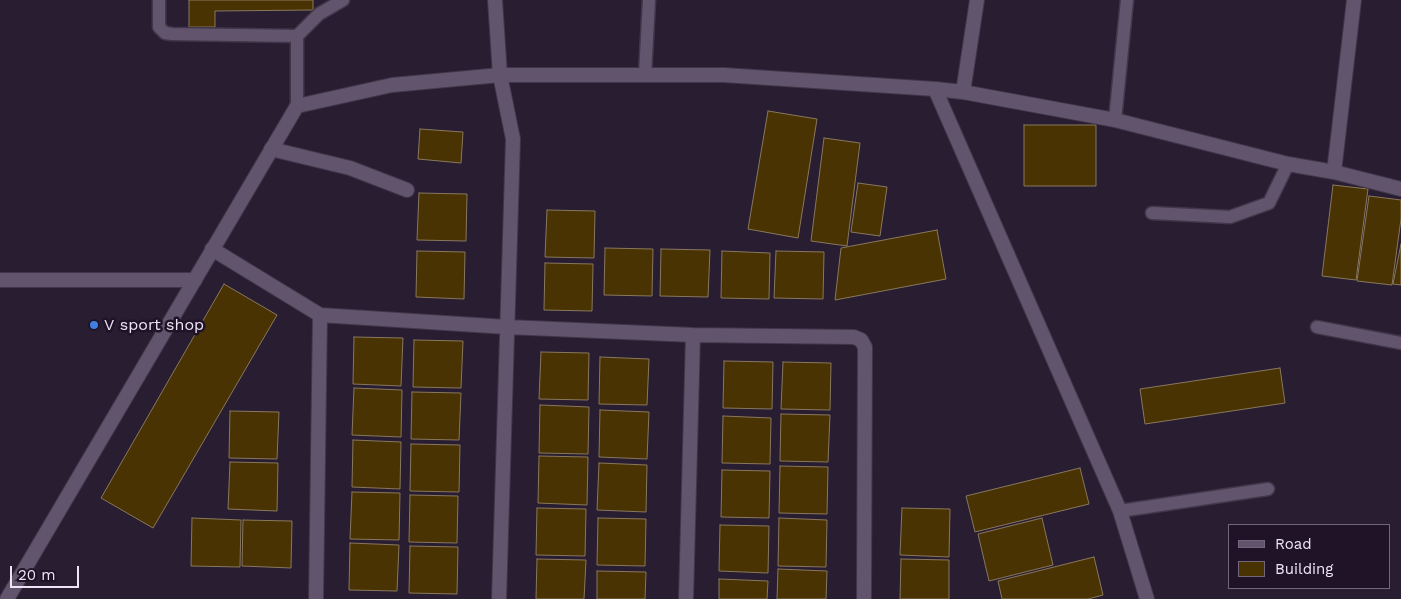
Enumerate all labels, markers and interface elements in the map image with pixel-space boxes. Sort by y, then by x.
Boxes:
place label: V sport shop [104,315,204,335]
marker: V sport shop [88,319,100,331]
legend [1228,524,1391,589]
text: Road [1275,535,1312,553]
scale bar [12,556,81,588]
text: Building [1275,560,1333,578]
text: 20 m [18,566,56,584]

